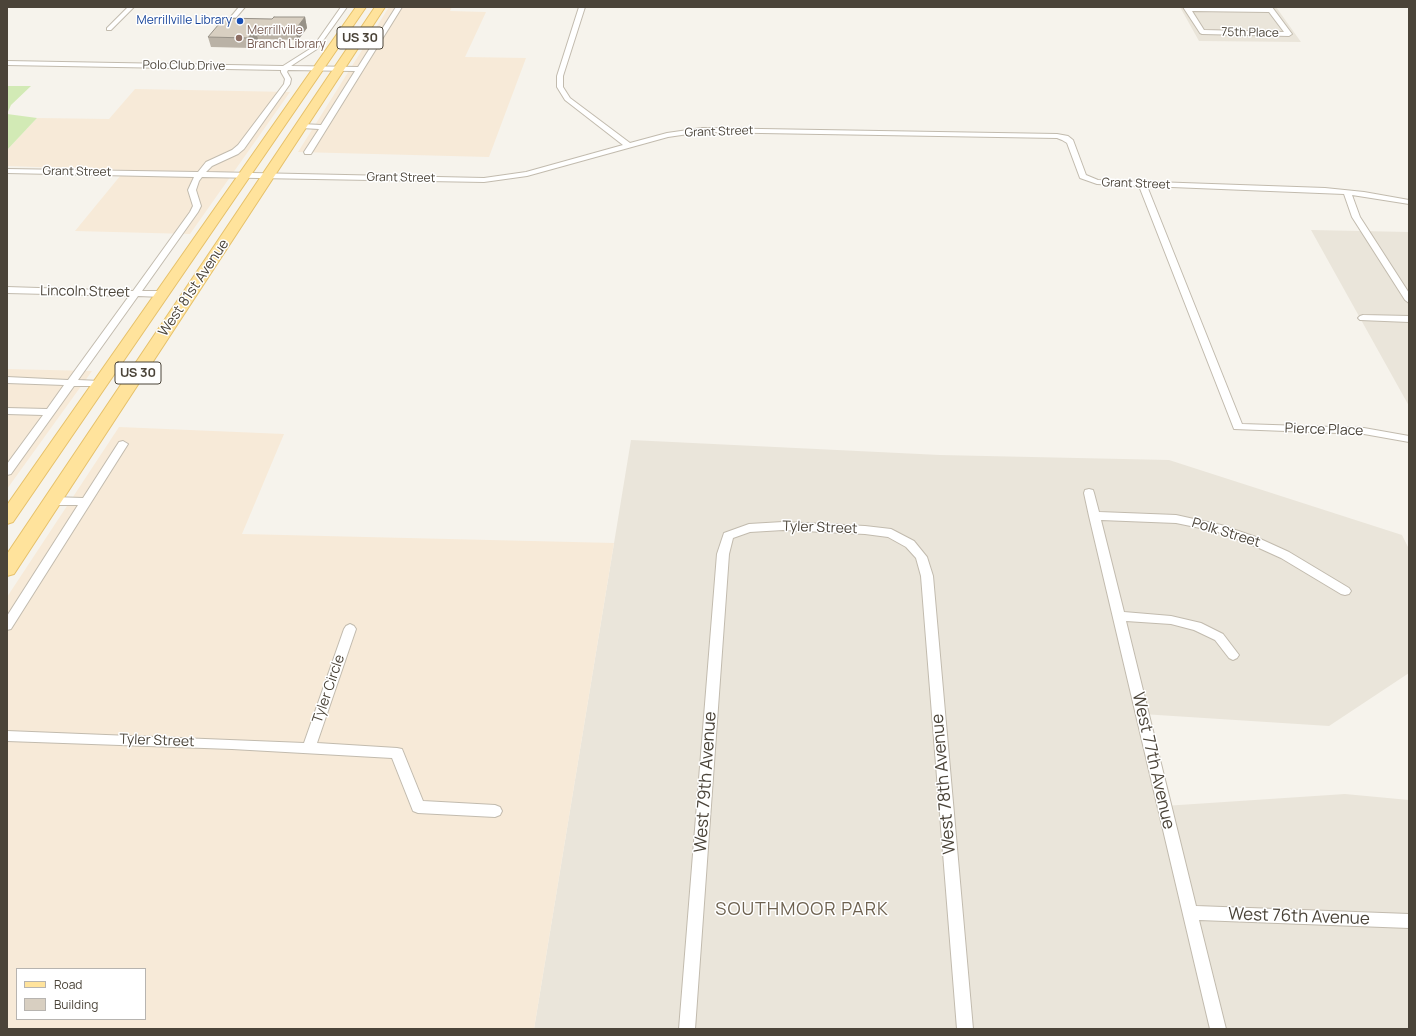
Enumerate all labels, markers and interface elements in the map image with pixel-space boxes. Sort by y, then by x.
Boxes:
place label: Merrillville Library [137,14,232,28]
marker: Merrillville Library [235,16,245,26]
place label: Merrillville Branch Library [247,24,326,52]
street label: 75th Place [1221,25,1279,41]
road number: US 30 [337,27,383,49]
marker: Merrillville Branch Library [234,33,244,43]
street label: Polo Club Drive [143,58,225,74]
street label: Grant Street [684,124,754,140]
street label: Grant Street [42,164,112,180]
street label: Grant Street [366,170,436,186]
street label: Grant Street [1101,176,1171,192]
street label: West 81st Avenue [155,236,233,340]
street label: Lincoln Street [40,283,130,301]
road number: US 30 [115,362,161,384]
street label: Pierce Place [1284,420,1364,440]
street label: Polk Street [1190,515,1262,551]
street label: Tyler Street [782,518,858,538]
street label: Tyler Circle [309,653,349,725]
street label: West 77th Avenue [1127,691,1179,831]
street label: West 79th Avenue [691,711,721,853]
street label: West 78th Avenue [928,713,960,855]
street label: Tyler Street [119,731,195,751]
district label: SOUTHMOOR PARK [715,899,889,921]
street label: West 76th Avenue [1228,904,1370,930]
legend [16,968,146,1020]
text: Road [54,976,82,993]
text: Building [54,996,98,1013]

